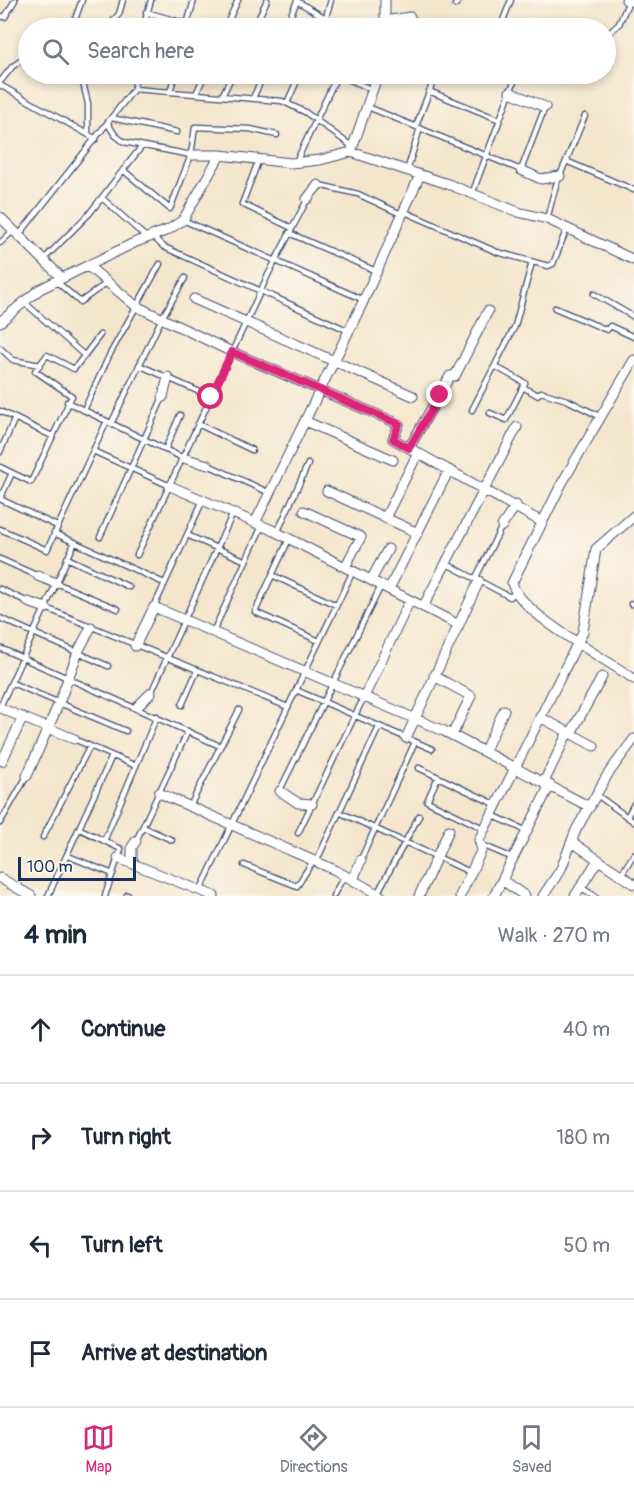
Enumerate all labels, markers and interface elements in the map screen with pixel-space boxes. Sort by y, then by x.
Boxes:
search box [18,18,616,84]
icon: search [39,35,72,68]
text: Search here [87,37,194,65]
route end [426,381,452,407]
route start [197,383,223,409]
scale bar [18,854,136,882]
text: 100 m [27,857,73,877]
text: 4 min [24,919,87,951]
text: Walk · 270 m [498,923,610,948]
icon: ahead [24,1013,57,1046]
text: Continue [81,1015,165,1043]
text: 40 m [563,1017,610,1042]
icon: right [24,1121,57,1154]
text: Turn right [81,1123,171,1151]
text: 180 m [556,1125,610,1150]
icon: left [24,1229,57,1262]
text: Turn left [81,1231,163,1259]
text: 50 m [563,1233,610,1258]
icon: arrive [24,1337,57,1370]
text: Arrive at destination [81,1339,267,1367]
tab: Map [82,1421,115,1477]
tab: Directions [280,1421,348,1477]
tab: Saved [512,1421,552,1477]

